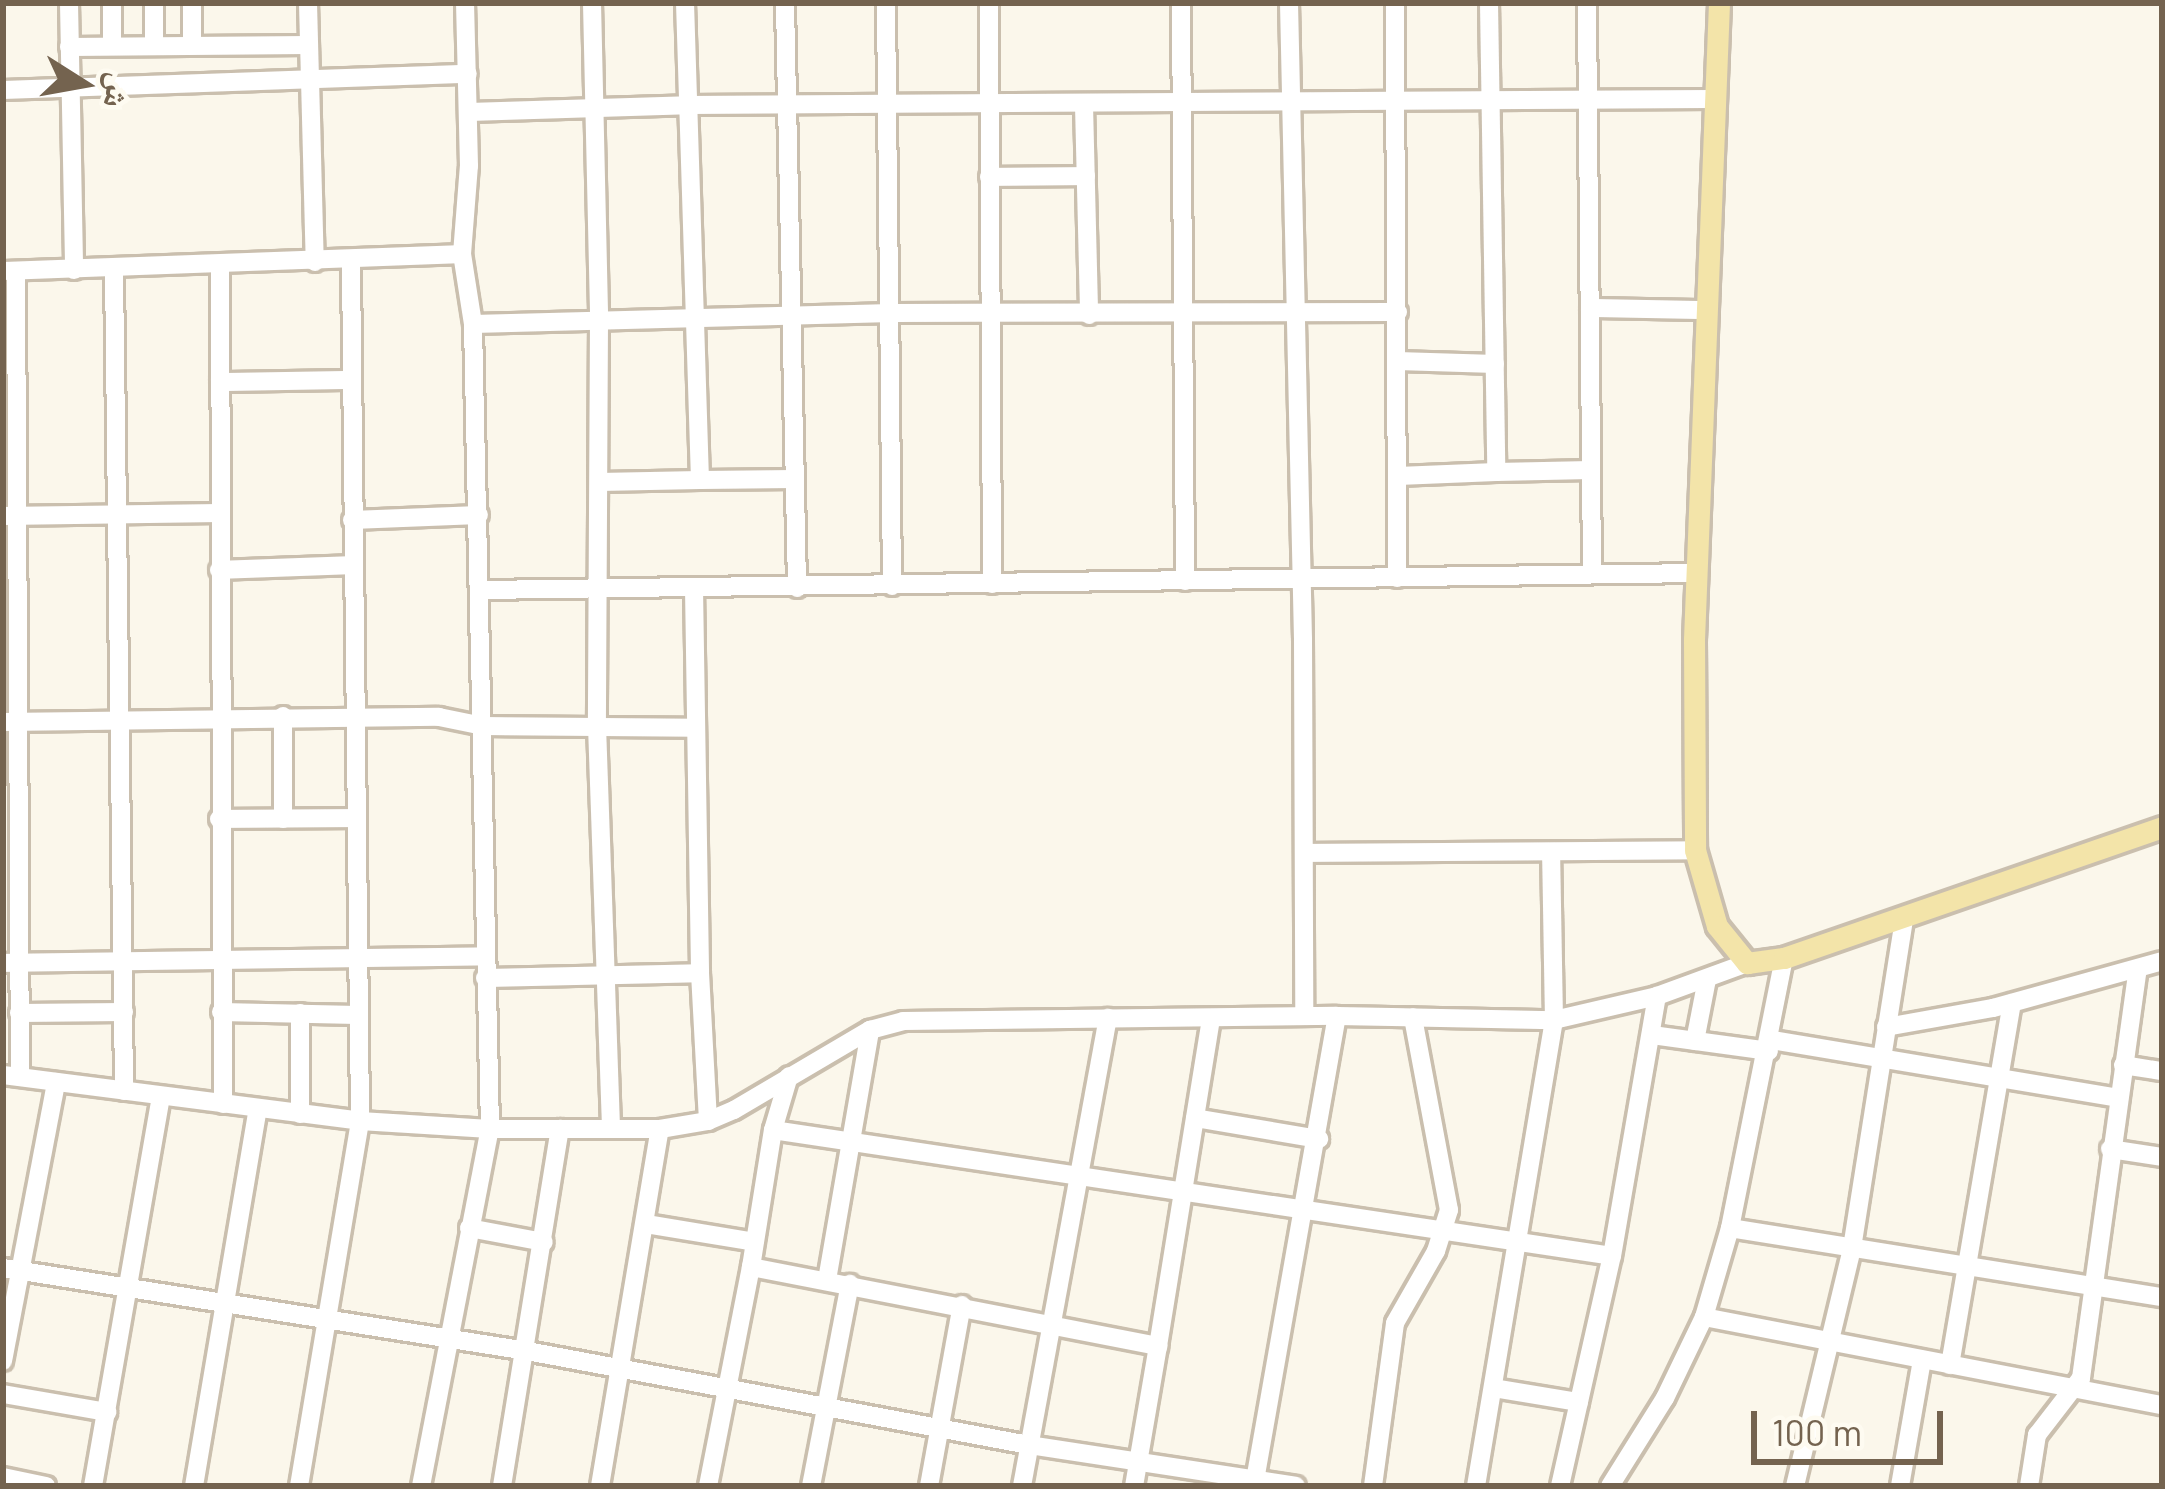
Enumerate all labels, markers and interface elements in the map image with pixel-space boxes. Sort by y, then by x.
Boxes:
north arrow [24,24,144,144]
text: ش [96,70,142,112]
scale bar [1757,1387,1949,1461]
text: 100 m [1772,1410,1862,1453]

